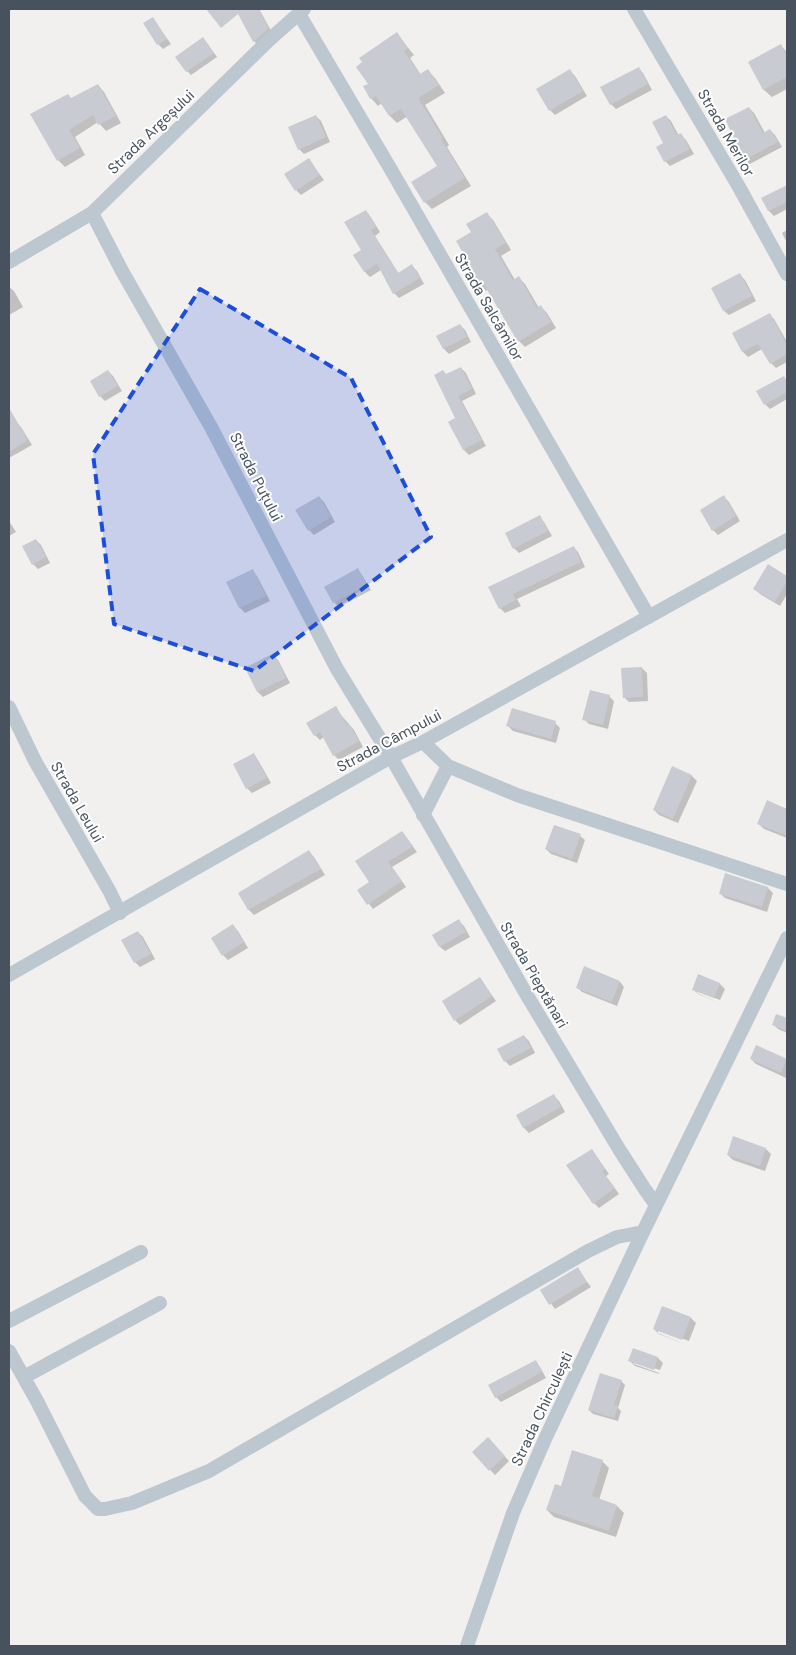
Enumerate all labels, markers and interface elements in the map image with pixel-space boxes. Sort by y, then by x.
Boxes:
street label: Strada Argeșului [103,85,199,179]
street label: Strada Merilor [693,86,759,181]
street label: Strada Salcâmilor [450,249,528,365]
street label: Strada Puțului [225,429,287,525]
street label: Strada Câmpului [333,705,445,777]
street label: Strada Leului [46,758,108,846]
street label: Strada Pieptănari [495,918,573,1032]
street label: Strada Chirculești [507,1349,577,1469]

